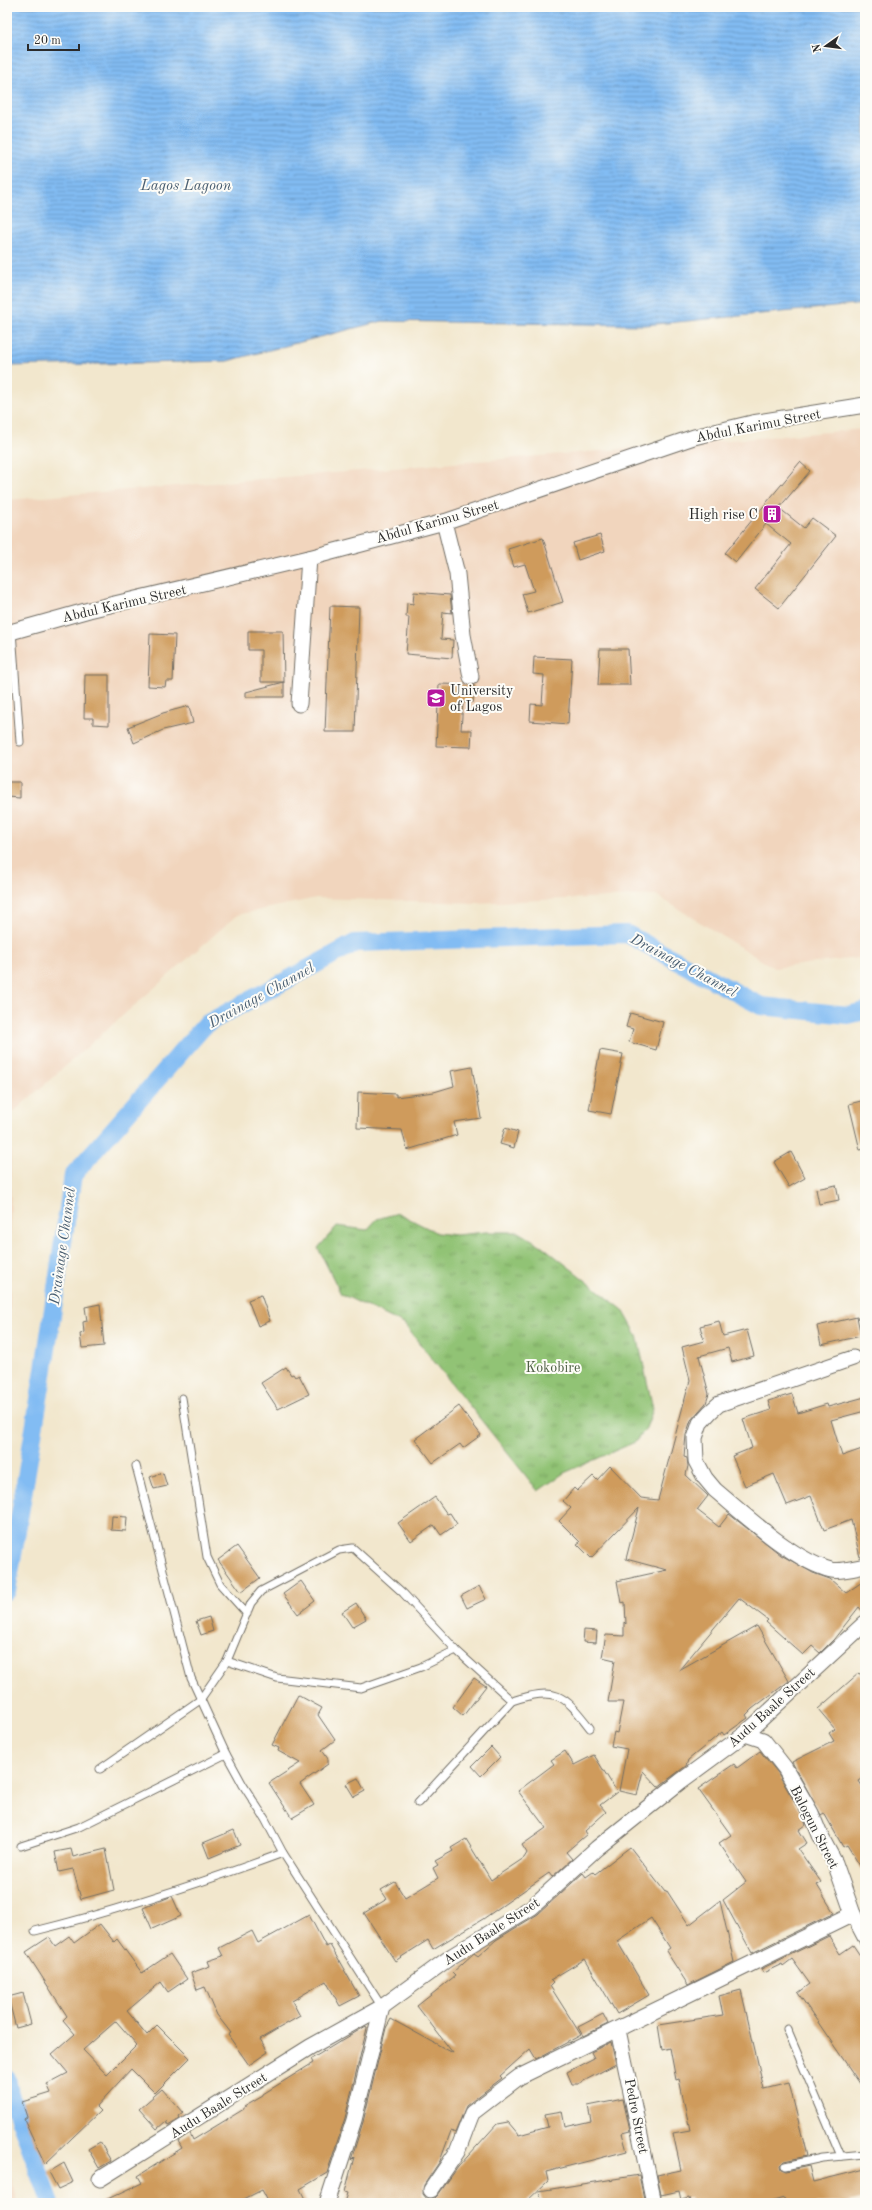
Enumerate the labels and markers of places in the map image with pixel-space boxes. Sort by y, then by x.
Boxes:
building icon: High rise C [761,503,783,525]
place label: High rise C [689,508,758,522]
place label: University of Lagos [450,684,514,714]
school or university icon: University of Lagos [425,687,447,709]

